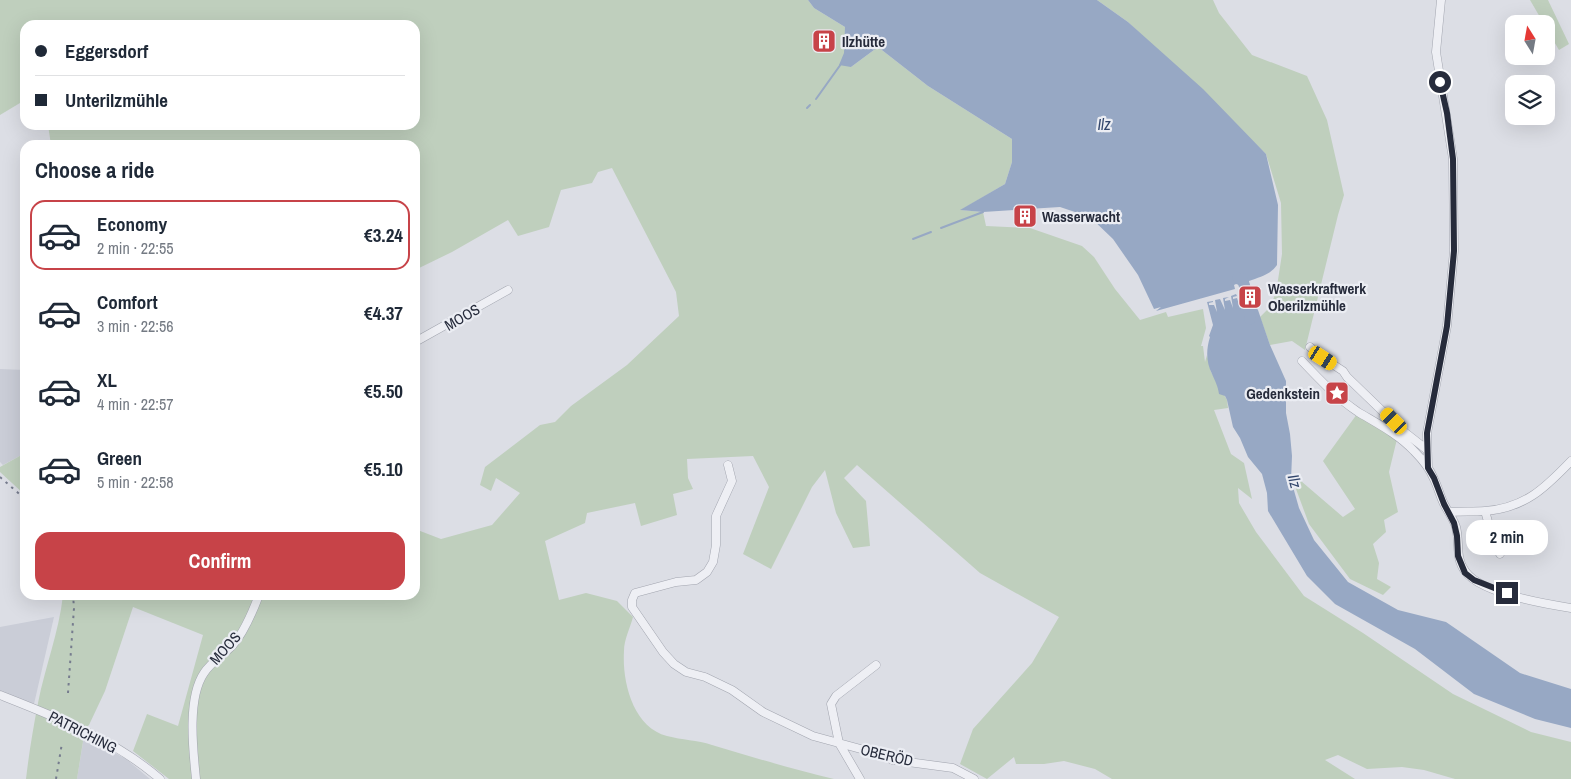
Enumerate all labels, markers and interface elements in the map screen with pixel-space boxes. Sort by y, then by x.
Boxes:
north arrow [1505,15,1555,65]
map controls [1505,15,1555,125]
building icon: Ilzhütte [811,28,837,54]
place label: Ilzhütte [842,31,885,52]
text: Eggersdorf [65,38,148,64]
route start [1429,71,1451,93]
button: layers [1505,75,1555,125]
text: Unterilzmühle [65,87,168,113]
water label: Ilz [1097,113,1111,135]
text: Choose a ride [35,155,154,185]
building icon: Wasserwacht [1012,203,1038,229]
place label: Wasserwacht [1042,206,1120,227]
text: Economy [97,211,167,237]
icon: car [37,213,82,258]
text: €3.24 [364,222,403,248]
text: 2 min · 22:55 [97,237,174,259]
place label: Wasserkraftwerk Oberilzmühle [1268,278,1366,316]
building icon: Wasserkraftwerk Oberilzmühle [1237,284,1263,310]
text: Comfort [97,289,158,315]
icon: car [37,291,82,336]
street label: MOOS [440,299,484,335]
text: €4.37 [364,300,403,326]
text: 3 min · 22:56 [97,315,174,337]
car [1306,344,1339,372]
text: XL [97,367,117,393]
icon: car [37,369,82,414]
text: €5.50 [364,378,403,404]
place icon: Gedenkstein [1324,380,1350,406]
place label: Gedenkstein [1246,383,1320,404]
text: 4 min · 22:57 [97,393,174,415]
car [1378,405,1409,437]
text: Green [97,445,142,471]
icon: car [37,447,82,492]
text: €5.10 [364,456,403,482]
text: 5 min · 22:58 [97,471,174,493]
water label: Ilz [1283,472,1308,491]
callout: 2 min [1466,520,1548,556]
text: 2 min [1490,526,1524,548]
button: Confirm [35,532,405,590]
route end [1496,582,1518,604]
street label: MOOS [205,627,245,669]
street label: PATRICHING [45,706,121,758]
street label: OBERÖD [859,739,915,771]

